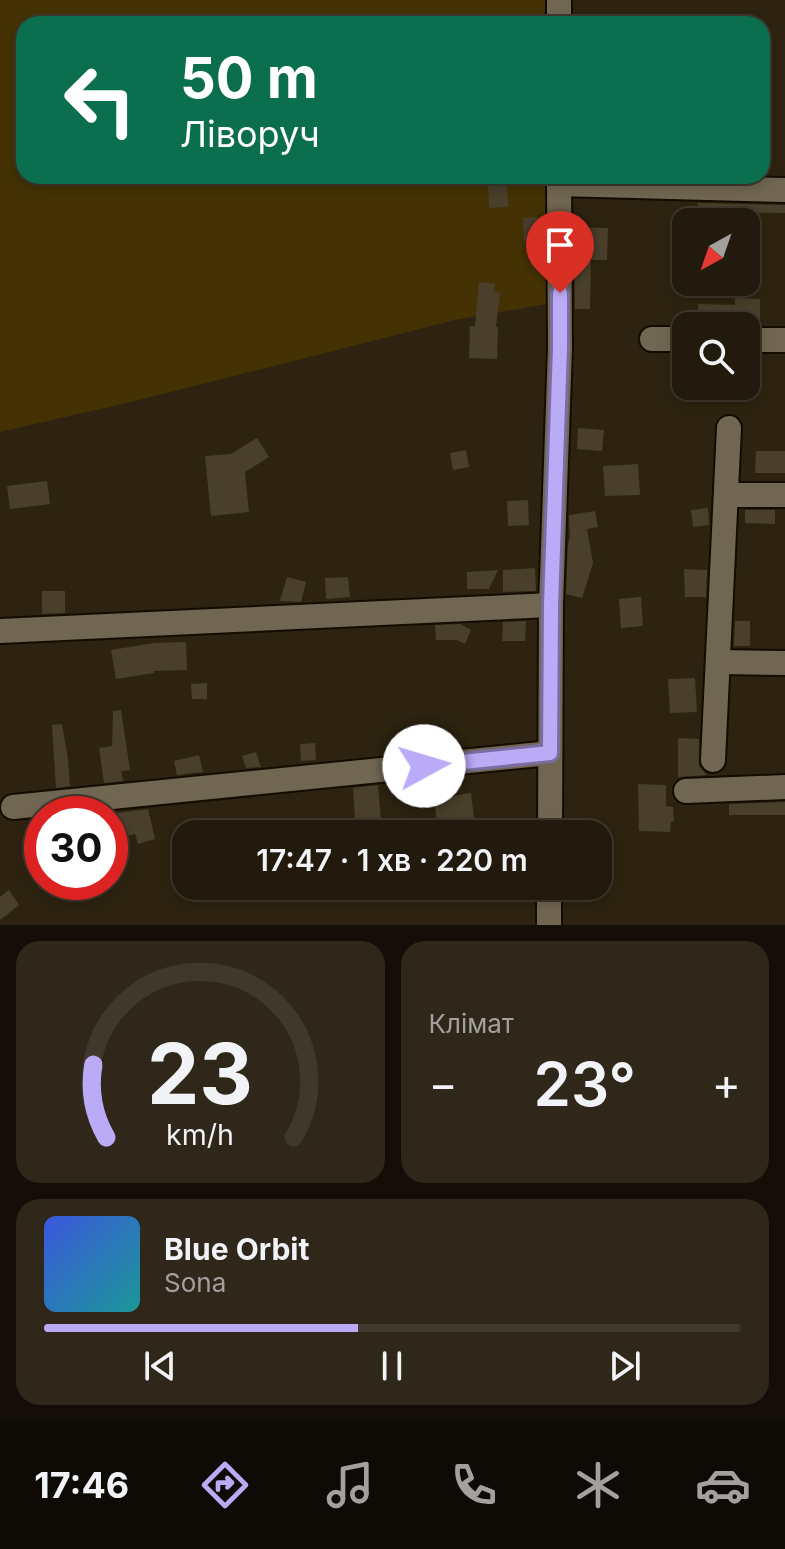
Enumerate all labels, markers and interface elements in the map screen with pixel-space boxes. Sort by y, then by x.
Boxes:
text: 50 m [180,44,318,112]
icon: left [48,48,152,152]
text: Ліворуч [180,112,320,156]
north arrow [672,208,760,296]
map controls [672,208,760,400]
pin [526,211,594,293]
icon: arrive [538,223,582,267]
button: search [672,312,760,400]
position arrow [382,724,466,808]
speed limit sign: 30 [24,796,128,900]
text: 17:47 · 1 хв · 220 m [256,842,528,878]
text: Клімат [429,1008,514,1039]
text: 23 [147,1023,253,1124]
text: 23° [534,1048,636,1120]
text: − [429,1057,458,1111]
text: + [712,1057,741,1111]
text: km/h [166,1117,234,1152]
text: Blue Orbit [164,1231,309,1267]
text: Sona [164,1267,226,1298]
icon: previous [138,1344,182,1388]
icon: pause [370,1344,414,1388]
icon: next [603,1344,647,1388]
icon: directions [197,1457,253,1513]
icon: music [322,1457,378,1513]
icon: phone [446,1457,502,1513]
icon: climate [570,1457,626,1513]
icon: car [695,1457,751,1513]
text: 17:46 [34,1463,129,1507]

